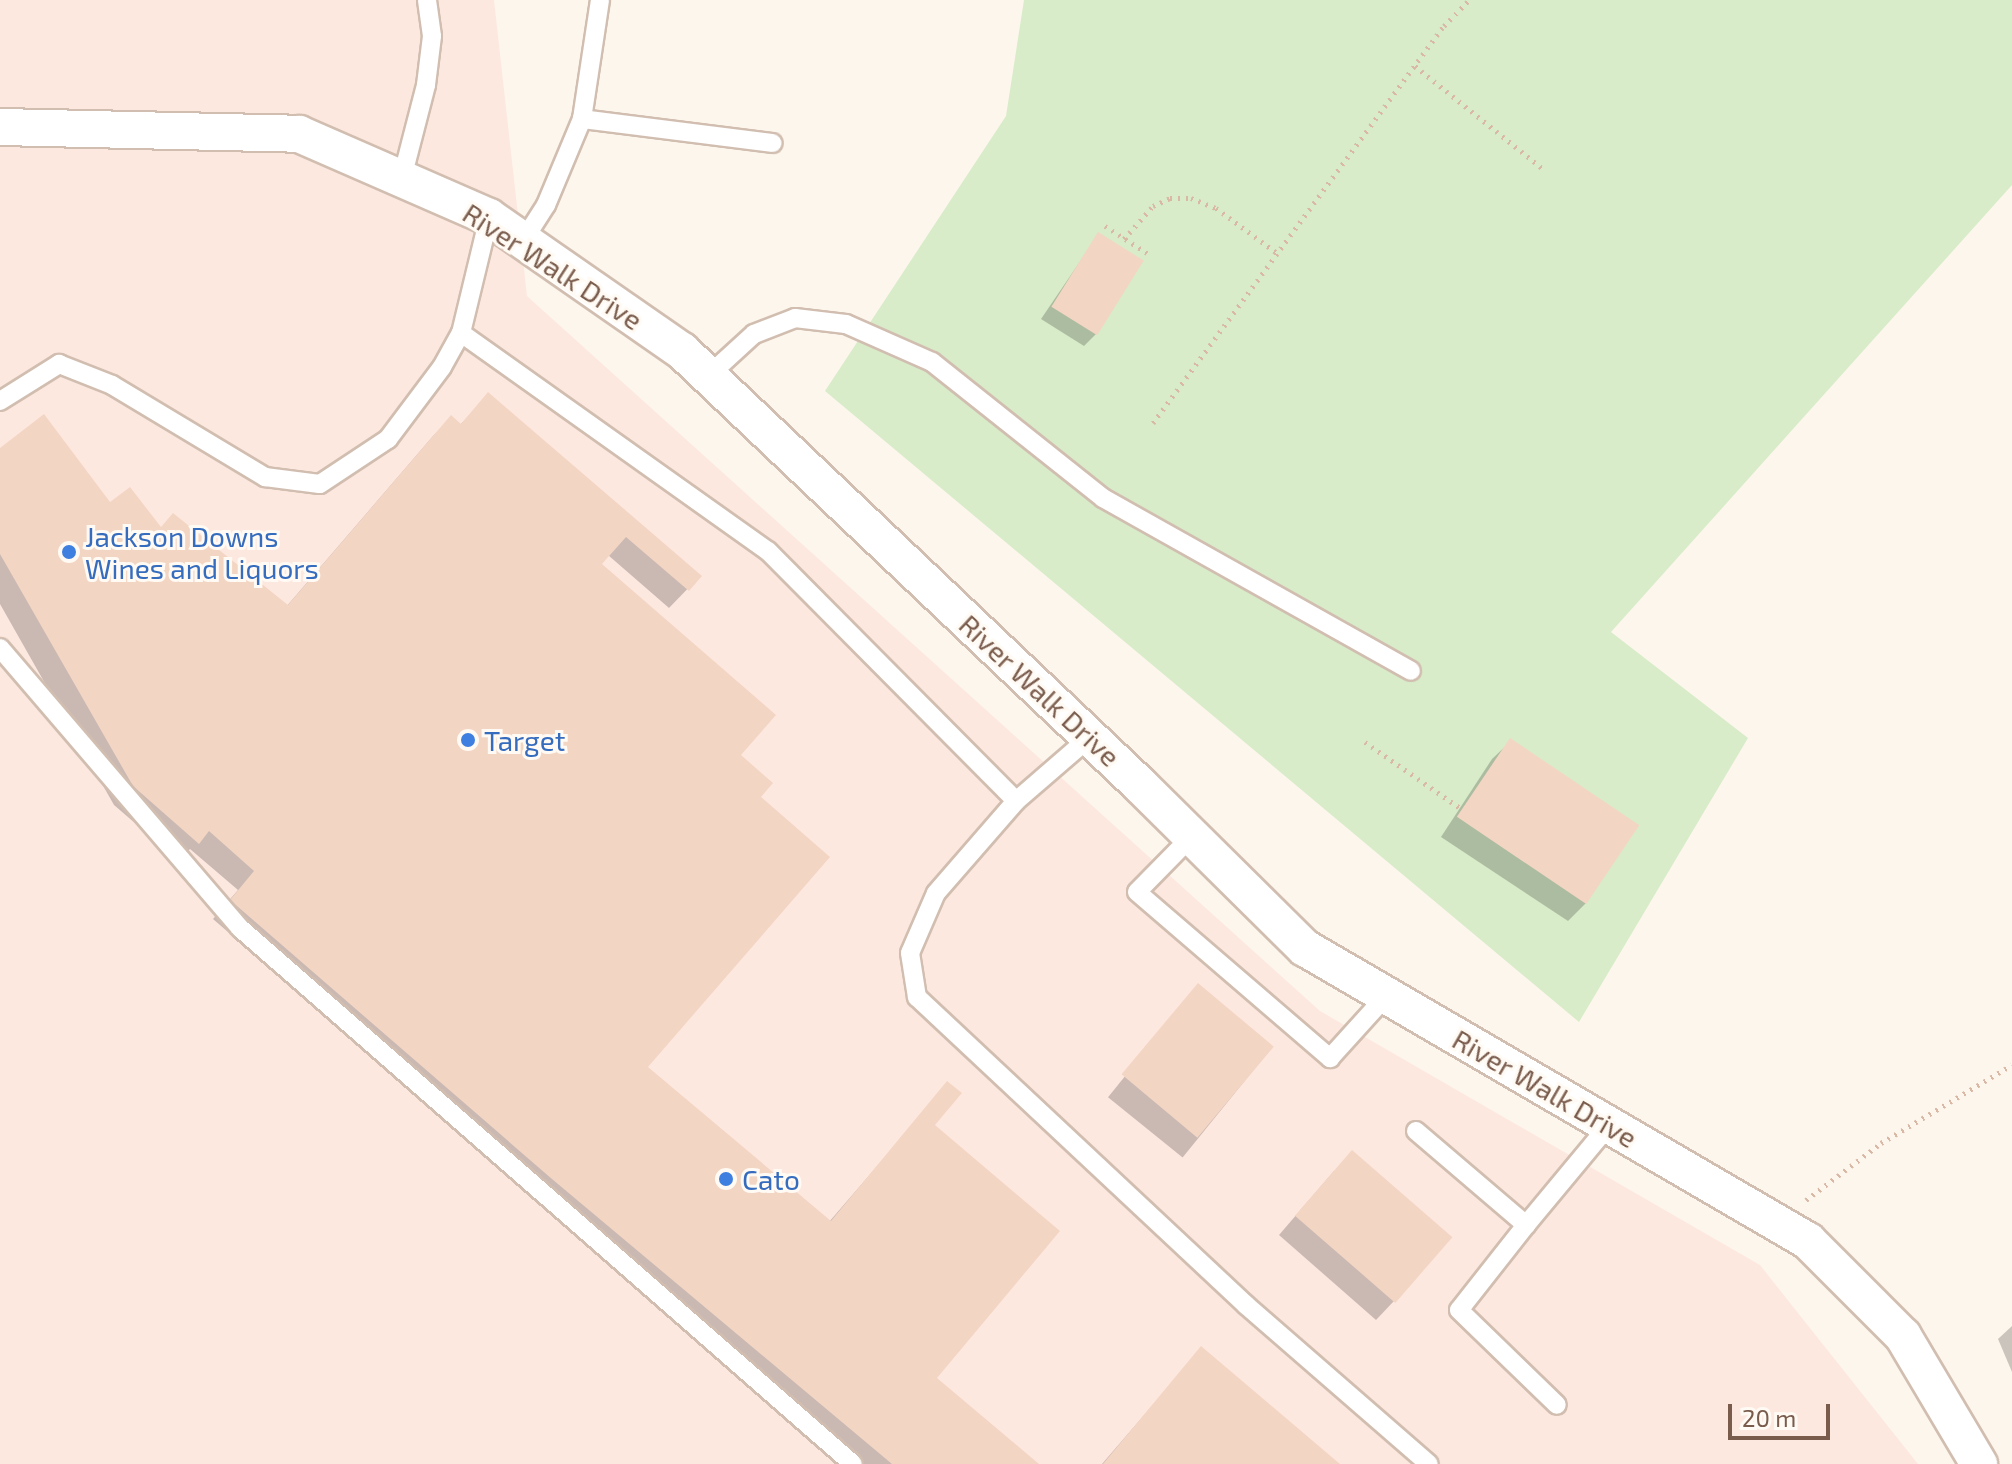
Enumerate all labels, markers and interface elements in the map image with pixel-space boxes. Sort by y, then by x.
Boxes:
street label: River Walk Drive [457,195,649,337]
place label: Jackson Downs Wines and Liquors [85,519,319,585]
marker: Jackson Downs Wines and Liquors [60,543,78,561]
street label: River Walk Drive [952,607,1128,773]
place label: Target [484,723,565,757]
marker: Target [459,731,477,749]
street label: River Walk Drive [1446,1021,1644,1155]
place label: Cato [742,1162,800,1196]
marker: Cato [717,1170,735,1188]
scale bar [1732,1388,1834,1438]
text: 20 m [1742,1403,1796,1432]

